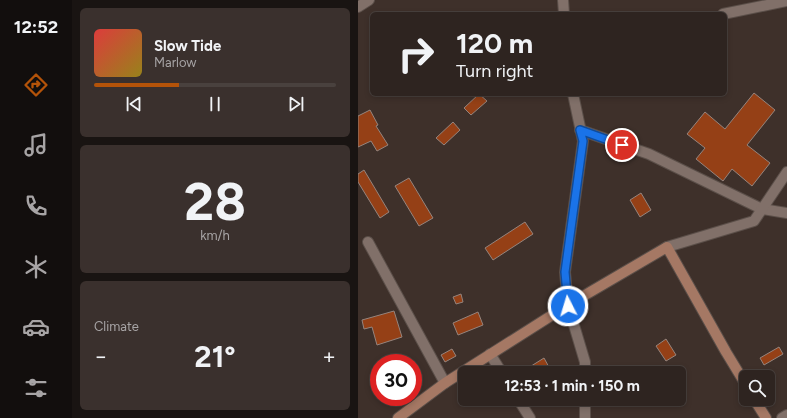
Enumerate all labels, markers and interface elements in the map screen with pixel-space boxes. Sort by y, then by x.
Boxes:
text: 12:52 [14,16,58,38]
text: 120 m [456,26,533,60]
icon: right [390,28,442,80]
text: Slow Tide [154,37,221,55]
text: Marlow [154,55,196,70]
text: Turn right [456,60,533,82]
icon: directions [22,71,50,99]
icon: previous [123,93,145,115]
icon: pause [204,93,226,115]
icon: next [285,93,307,115]
pin [605,128,639,162]
icon: music [22,131,50,159]
icon: arrive [611,134,633,156]
text: 28 [184,171,246,233]
icon: phone [22,192,50,220]
text: km/h [200,228,230,243]
icon: climate [22,253,50,281]
position arrow [547,285,589,327]
icon: car [22,313,50,341]
text: Climate [94,319,139,334]
text: 21° [194,338,236,375]
text: − [94,343,108,370]
text: + [322,343,336,370]
speed limit sign: 30 [370,354,422,406]
map controls [739,370,775,406]
button: search [739,370,775,406]
icon: filters [22,374,50,402]
text: 12:53 · 1 min · 150 m [504,377,640,395]

